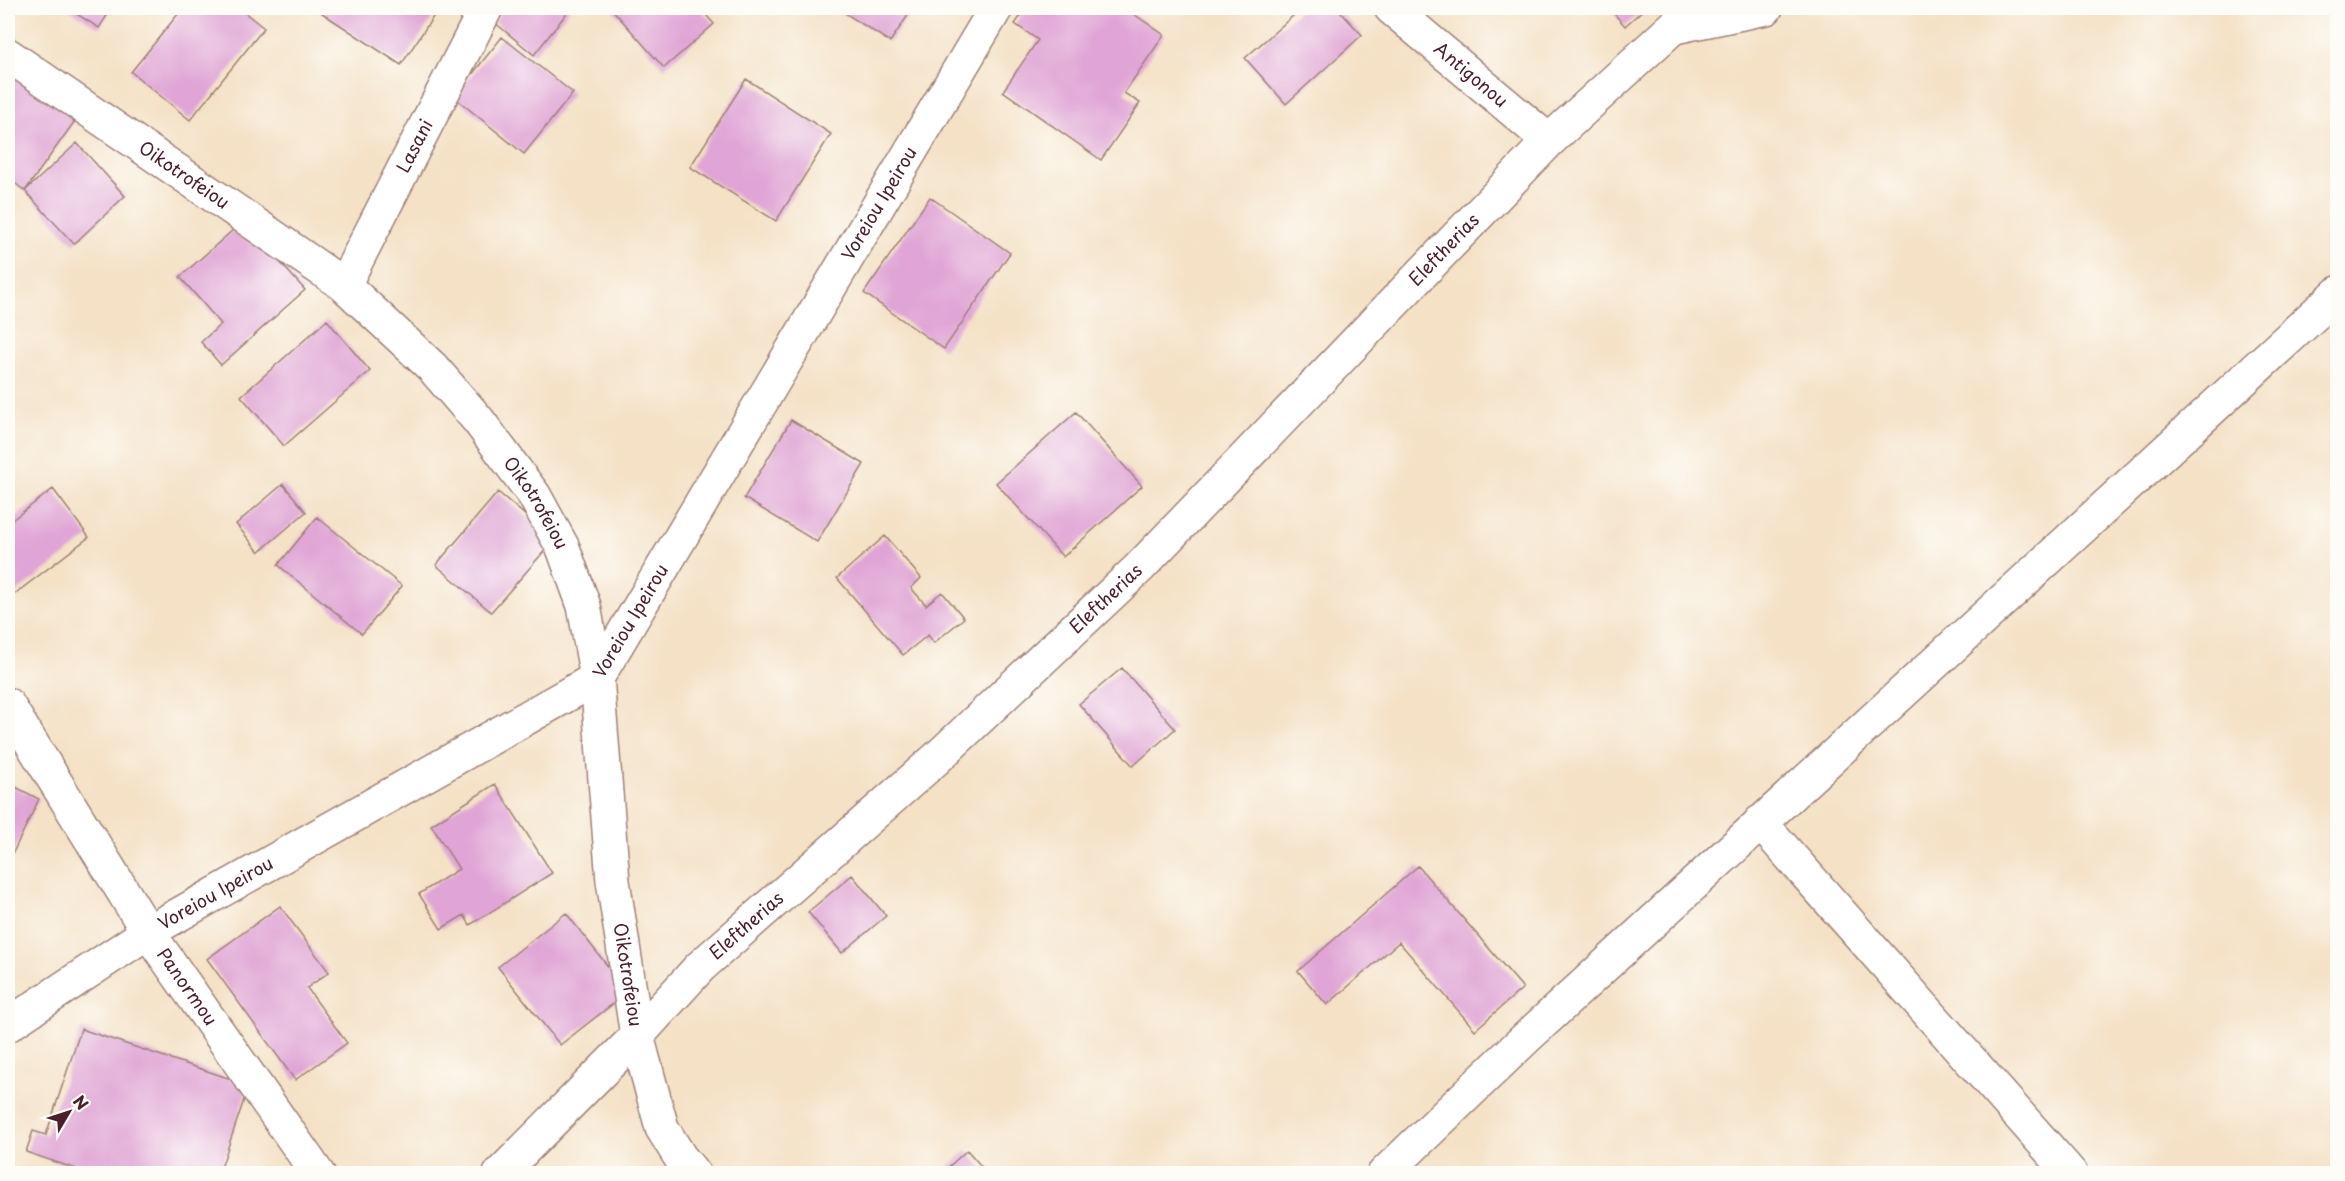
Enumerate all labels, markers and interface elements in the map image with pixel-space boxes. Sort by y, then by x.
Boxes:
street label: Antigonou [1429,35,1514,113]
street label: Lasani [389,114,439,177]
street label: Oikotrofeiou [134,133,235,215]
street label: Voreiou Ipeirou [834,141,923,265]
street label: Eleftherias [1402,207,1485,291]
street label: Oikotrofeiou [498,450,576,554]
street label: Eleftherias [1062,557,1148,639]
street label: Voreiou Ipeirou [585,558,674,683]
street label: Voreiou Ipeirou [153,849,278,936]
street label: Eleftherias [702,884,789,965]
street label: Oikotrofeiou [608,921,650,1028]
street label: Panormou [151,942,225,1030]
north arrow [39,1082,99,1142]
text: N [68,1089,95,1114]

